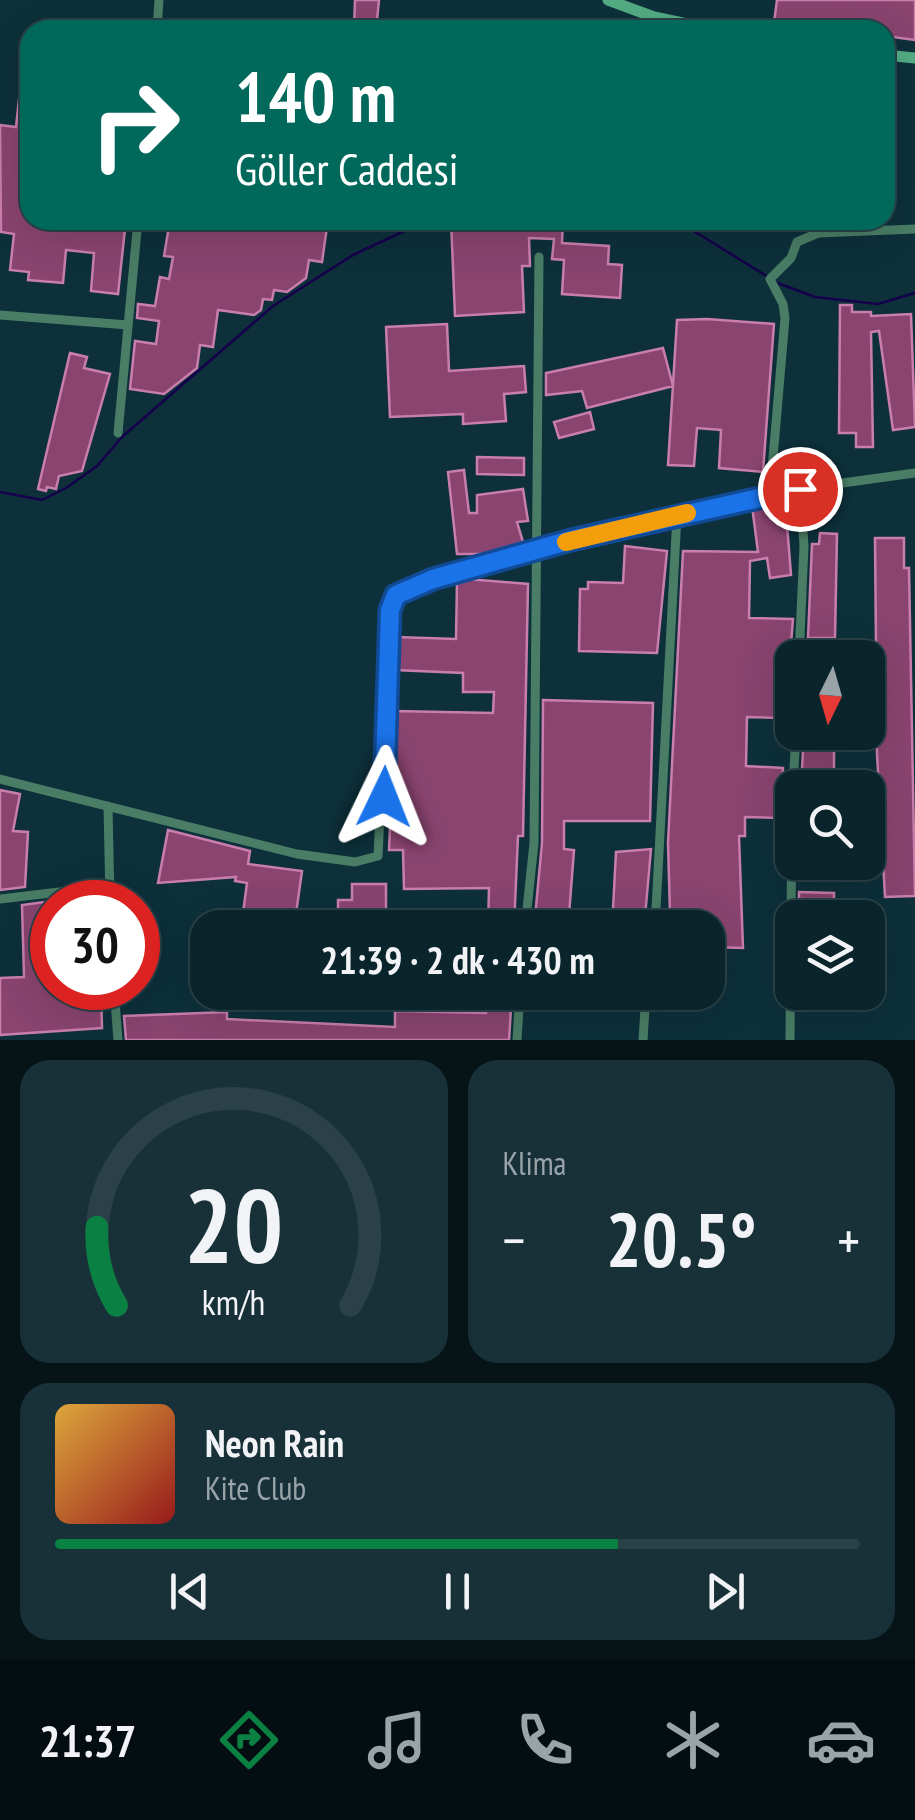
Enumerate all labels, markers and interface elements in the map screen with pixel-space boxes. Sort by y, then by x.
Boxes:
text: 140 m [235,51,396,141]
icon: right [70,60,200,190]
text: Göller Caddesi [235,139,459,197]
pin [758,447,843,532]
icon: arrive [773,462,828,517]
north arrow [775,640,885,750]
map controls [775,640,885,1010]
position arrow [332,745,436,849]
button: search [775,770,885,880]
speed limit sign: 30 [30,880,160,1010]
button: layers [775,900,885,1010]
text: 21:39 · 2 dk · 430 m [320,935,595,984]
text: Klima [503,1142,566,1184]
text: 20 [184,1157,283,1292]
text: 20.5° [606,1191,757,1288]
text: − [503,1204,525,1275]
text: + [837,1204,860,1275]
text: km/h [202,1279,265,1325]
text: Neon Rain [205,1418,344,1467]
text: Kite Club [205,1467,306,1509]
icon: previous [162,1564,217,1619]
icon: pause [430,1564,485,1619]
icon: next [698,1564,753,1619]
icon: directions [214,1705,284,1775]
icon: music [362,1705,432,1775]
icon: phone [510,1705,580,1775]
icon: climate [658,1705,728,1775]
icon: car [806,1705,876,1775]
text: 21:37 [39,1711,136,1769]

